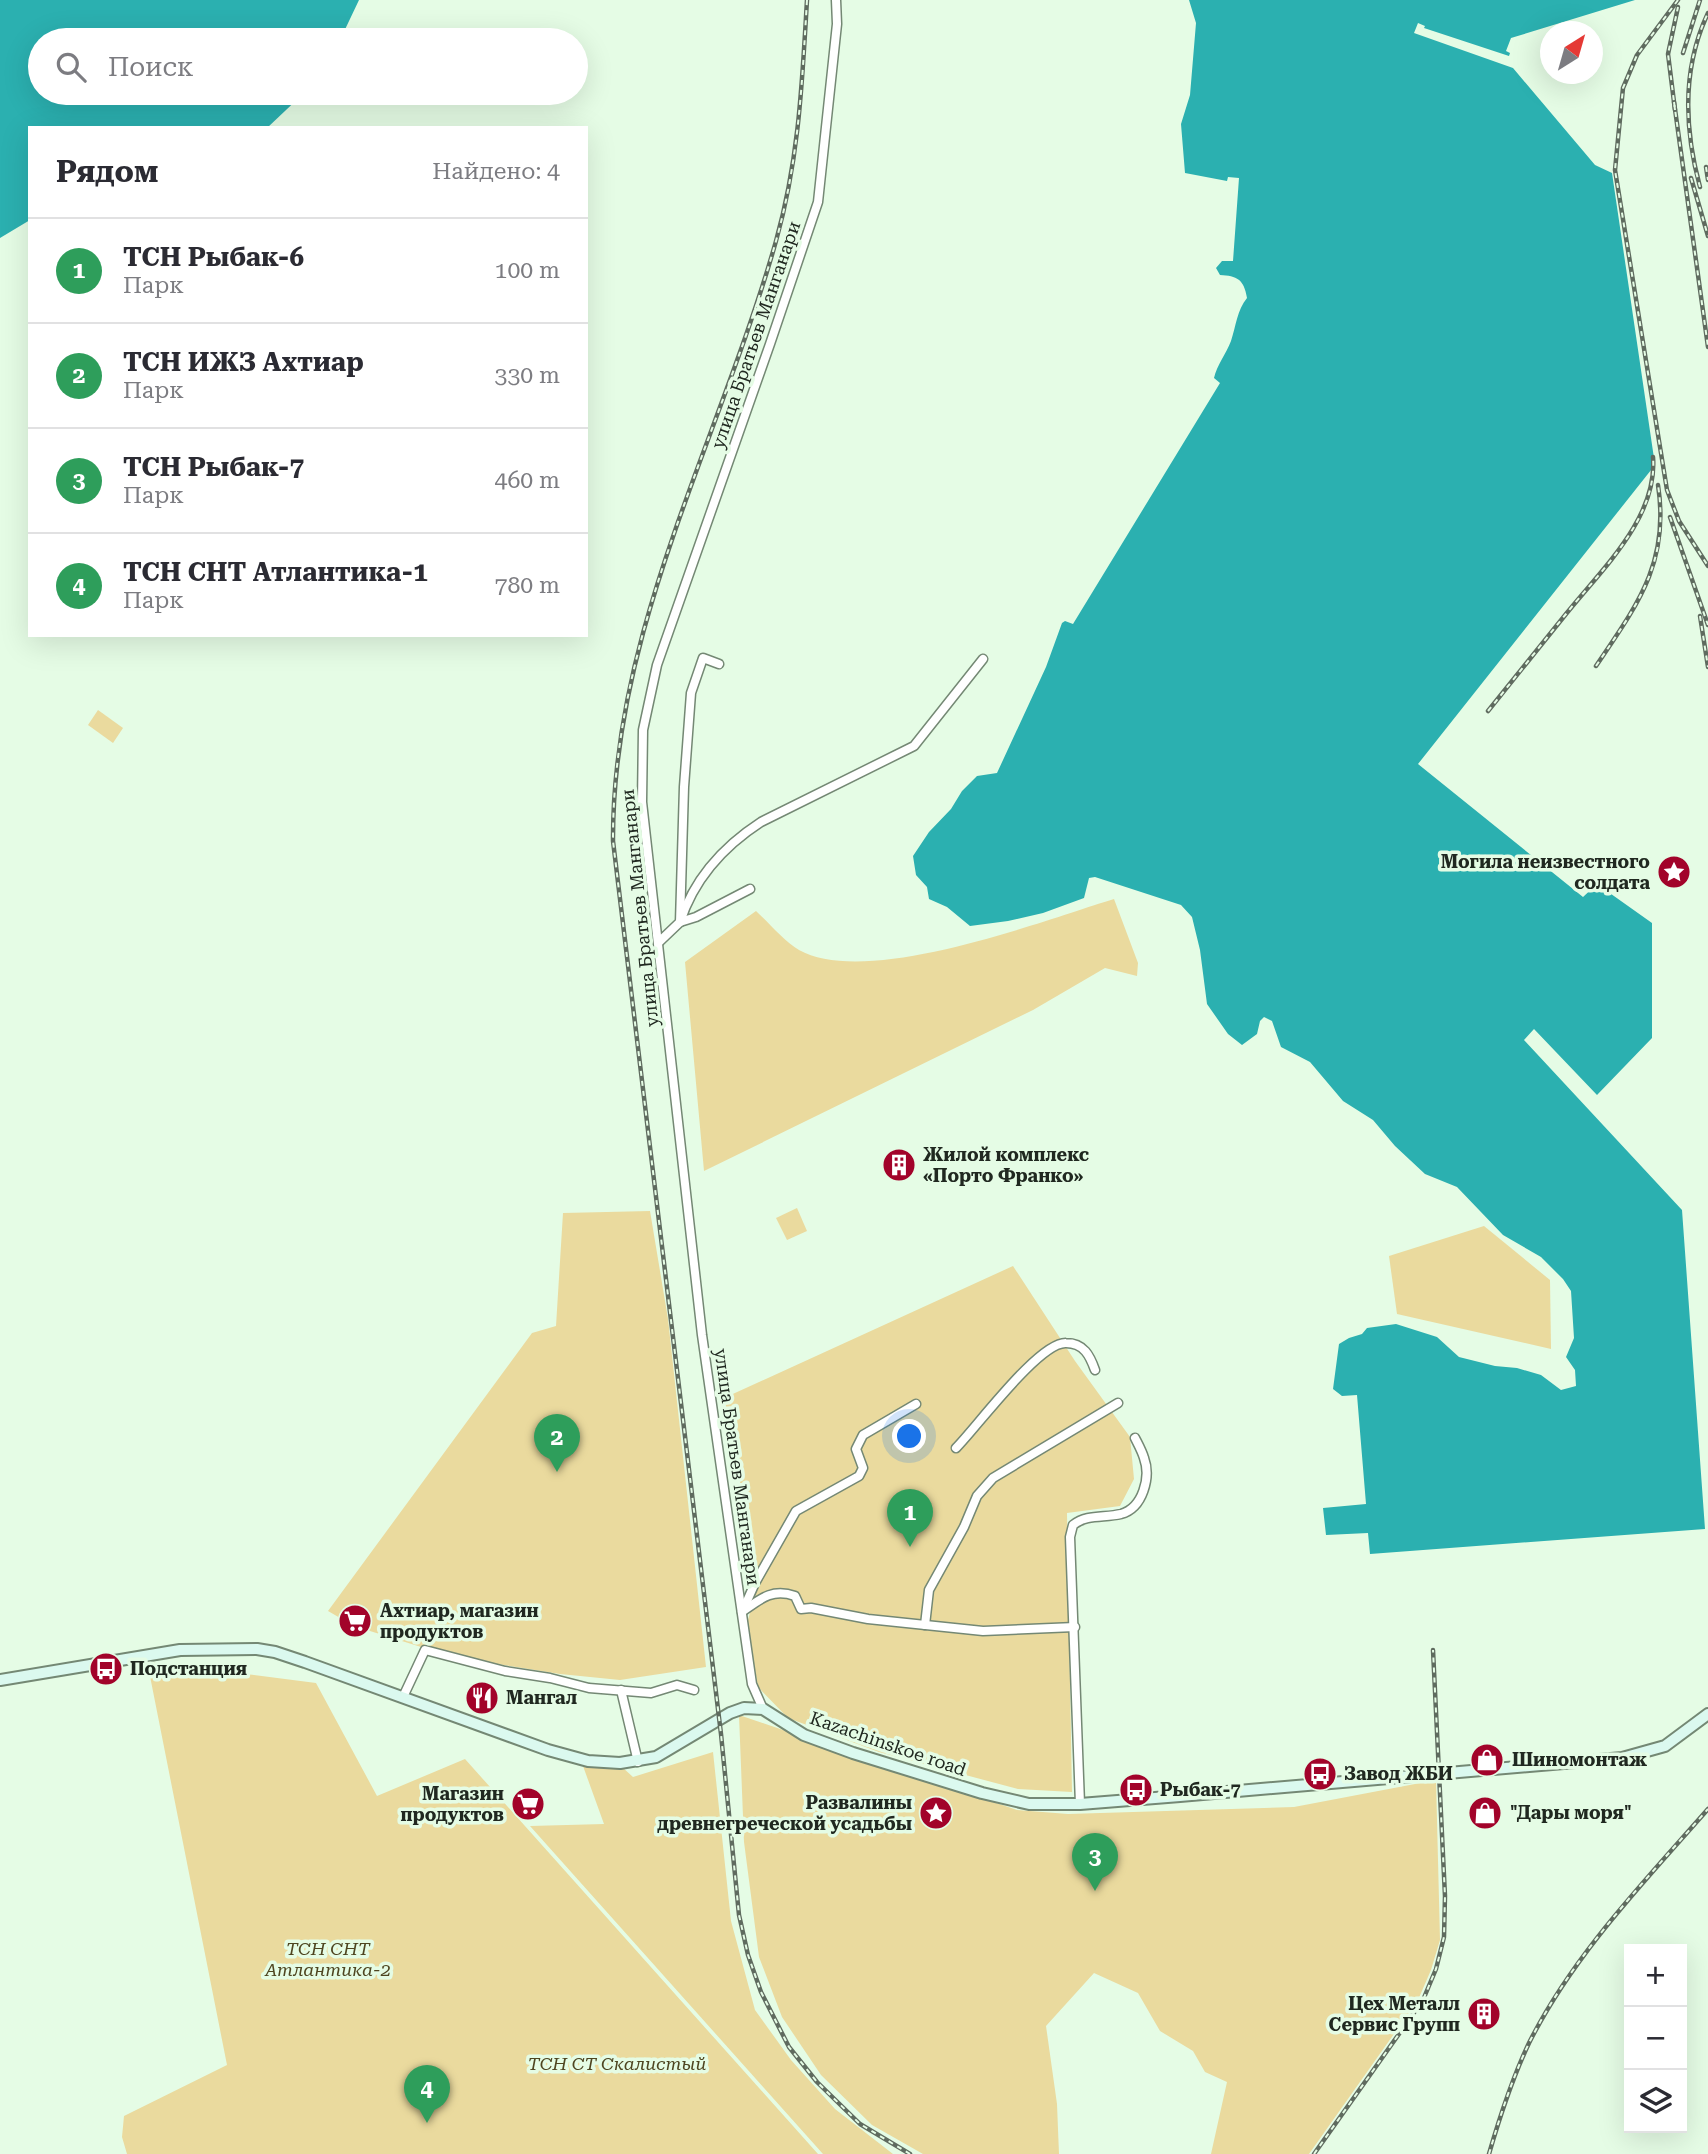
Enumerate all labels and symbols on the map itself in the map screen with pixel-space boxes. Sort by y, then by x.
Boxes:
north arrow [1540,21,1603,84]
street label: улица Братьев Манганари [707,218,804,451]
street label: улица Братьев Манганари [617,788,662,1028]
place label: Могила неизвестного солдата [1441,851,1650,893]
place icon: Могила неизвестного солдата [1655,853,1693,891]
place label: Жилой комплекс «Порто Франко» [923,1144,1089,1186]
building icon: Жилой комплекс «Порто Франко» [880,1146,918,1184]
street label: улица Братьев Манганари [710,1347,765,1587]
pin: 2 [534,1414,580,1472]
your location [892,1419,926,1453]
pin: 1 [887,1489,933,1547]
place label: Ахтиар, магазин продуктов [380,1600,539,1642]
supermarket icon: Ахтиар, магазин продуктов [336,1602,374,1640]
bus stop icon: Подстанция [87,1650,125,1688]
place label: Подстанция [130,1658,247,1679]
restaurant icon: Мангал [463,1679,501,1717]
place label: Мангал [506,1687,577,1708]
street label: Kazachinskoe road [807,1707,969,1780]
shop icon: Шиномонтаж [1468,1741,1506,1779]
place label: Шиномонтаж [1512,1749,1648,1770]
bus stop icon: Завод ЖБИ [1301,1755,1339,1793]
place label: Завод ЖБИ [1344,1763,1453,1784]
bus stop icon: Рыбак-7 [1117,1771,1155,1809]
place label: Рыбак-7 [1160,1779,1241,1800]
place label: Магазин продуктов [401,1783,504,1825]
supermarket icon: Магазин продуктов [509,1785,547,1823]
place label: Развалины древнегреческой усадьбы [657,1792,912,1834]
place icon: Развалины древнегреческой усадьбы [917,1794,955,1832]
shop icon: "Дары моря" [1466,1794,1504,1832]
place label: "Дары моря" [1510,1802,1632,1823]
pin: 3 [1072,1833,1118,1891]
park label: ТСН СНТ Атлантика-2 [264,1938,391,1980]
place label: Цех Металл Сервис Групп [1329,1993,1460,2035]
building icon: Цех Металл Сервис Групп [1465,1995,1503,2033]
park label: ТСН СТ Скалистый [528,2053,706,2074]
pin: 4 [404,2065,450,2123]

